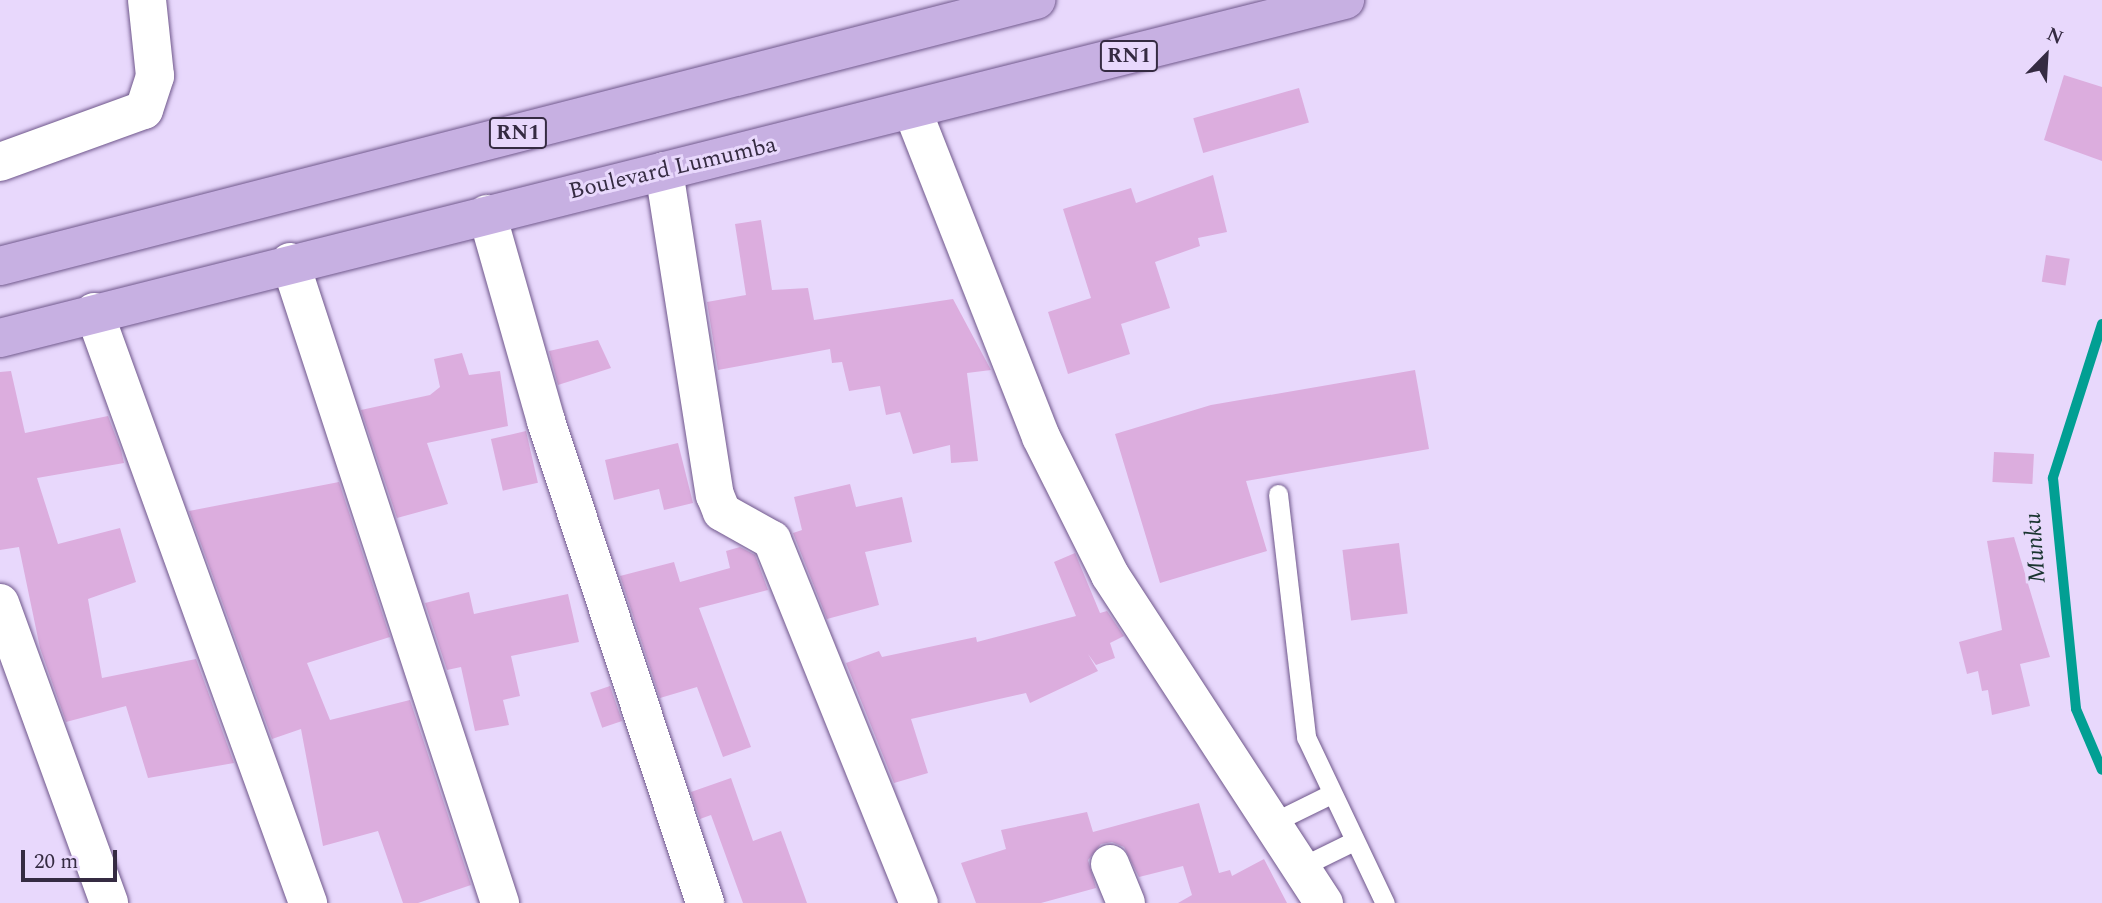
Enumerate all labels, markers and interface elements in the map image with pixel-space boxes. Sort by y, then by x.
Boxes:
text: N [2042,20,2068,53]
north arrow [2011,21,2081,91]
road number: RN1 [1099,38,1159,74]
road number: RN1 [488,116,548,150]
street label: Boulevard Lumumba [566,132,780,206]
water label: Munku [2019,512,2053,584]
scale bar [24,836,121,880]
text: 20 m [34,846,78,878]

